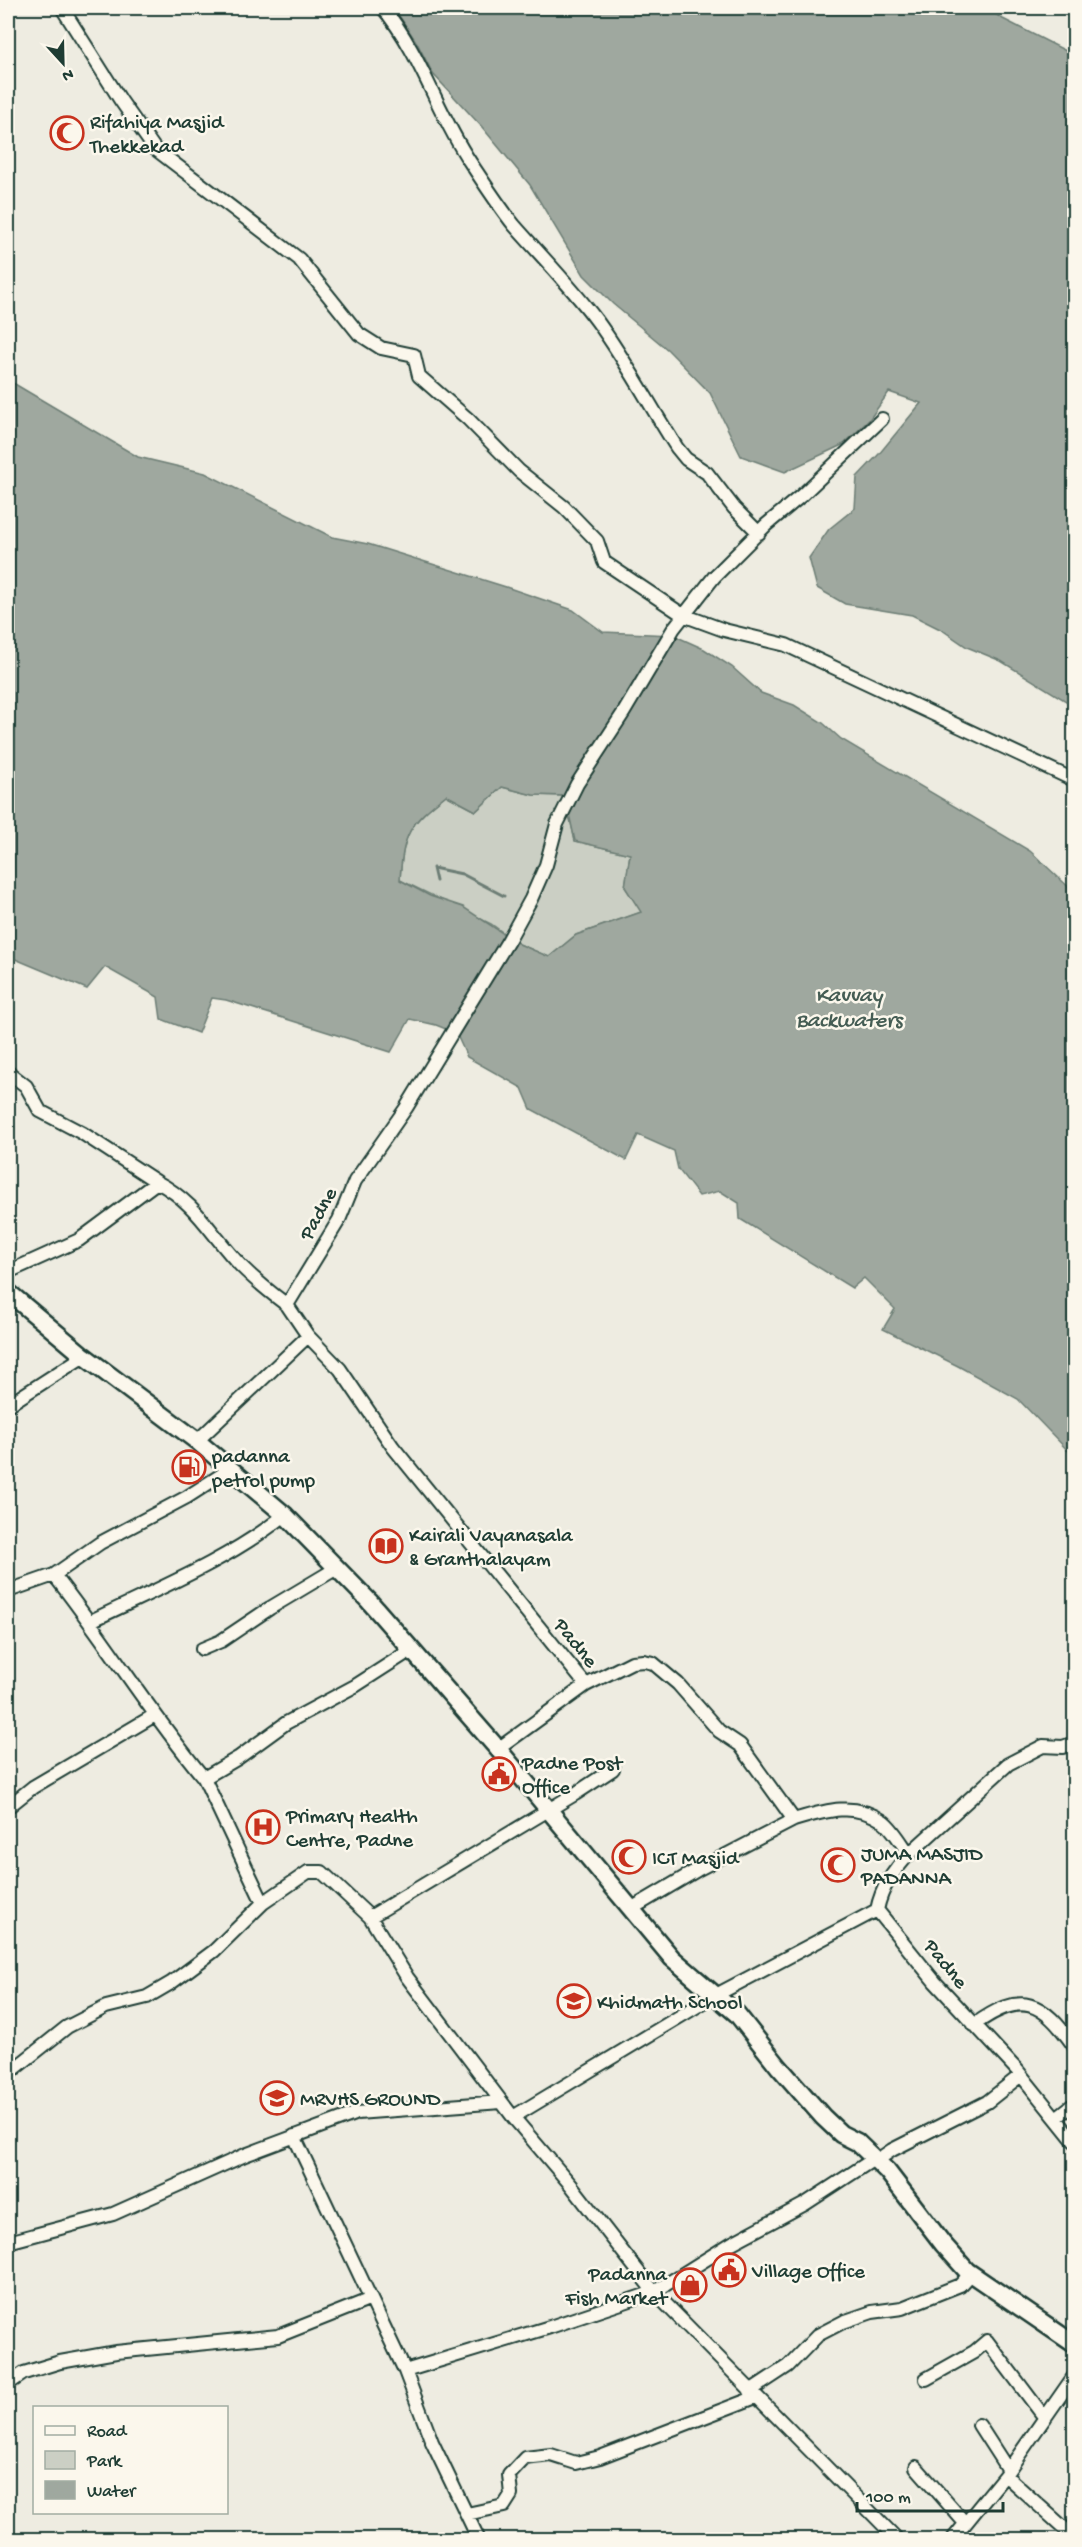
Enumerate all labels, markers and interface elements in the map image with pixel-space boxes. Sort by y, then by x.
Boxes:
north arrow [33,33,93,93]
text: N [58,63,76,85]
place label: Rifahiya Masjid Thekkekad [89,112,225,161]
mosque icon: Rifahiya Masjid Thekkekad [49,115,85,151]
water label: Kavvay Backwaters [796,984,904,1035]
street label: Padne [295,1183,345,1246]
place label: padanna petrol pump [211,1446,316,1495]
fuel station icon: padanna petrol pump [171,1449,207,1485]
place label: Kairali Vayanasala & Granthalayam [409,1525,574,1574]
library icon: Kairali Vayanasala & Granthalayam [368,1528,404,1564]
street label: Padne [546,1614,602,1675]
place label: Padne Post Office [521,1753,625,1802]
public building icon: Padne Post Office [481,1756,517,1792]
place label: Primary Health Centre, Padne [285,1806,418,1855]
hospital icon: Primary Health Centre, Padne [245,1809,281,1845]
mosque icon: ICT Masjid [611,1839,647,1875]
place label: JUMA MASJID PADANNA [860,1844,983,1893]
mosque icon: JUMA MASJID PADANNA [820,1847,856,1883]
place label: ICT Masjid [652,1848,740,1873]
street label: Padne [916,1935,972,1996]
school or university icon: Khidmath School [556,1983,592,2019]
place label: Khidmath School [597,1992,743,2017]
school or university icon: MRVHS GROUND [259,2080,295,2116]
place label: MRVHS GROUND [300,2089,441,2114]
public building icon: Village Office [711,2252,747,2288]
place label: Village Office [751,2261,866,2286]
place label: Padanna Fish Market [564,2264,669,2313]
shop icon: Padanna Fish Market [672,2267,708,2303]
legend [33,2406,228,2514]
text: Road [87,2422,128,2443]
text: Park [86,2452,123,2473]
scale bar [857,2475,1002,2513]
text: Water [87,2482,137,2503]
text: 100 m [865,2488,911,2509]

